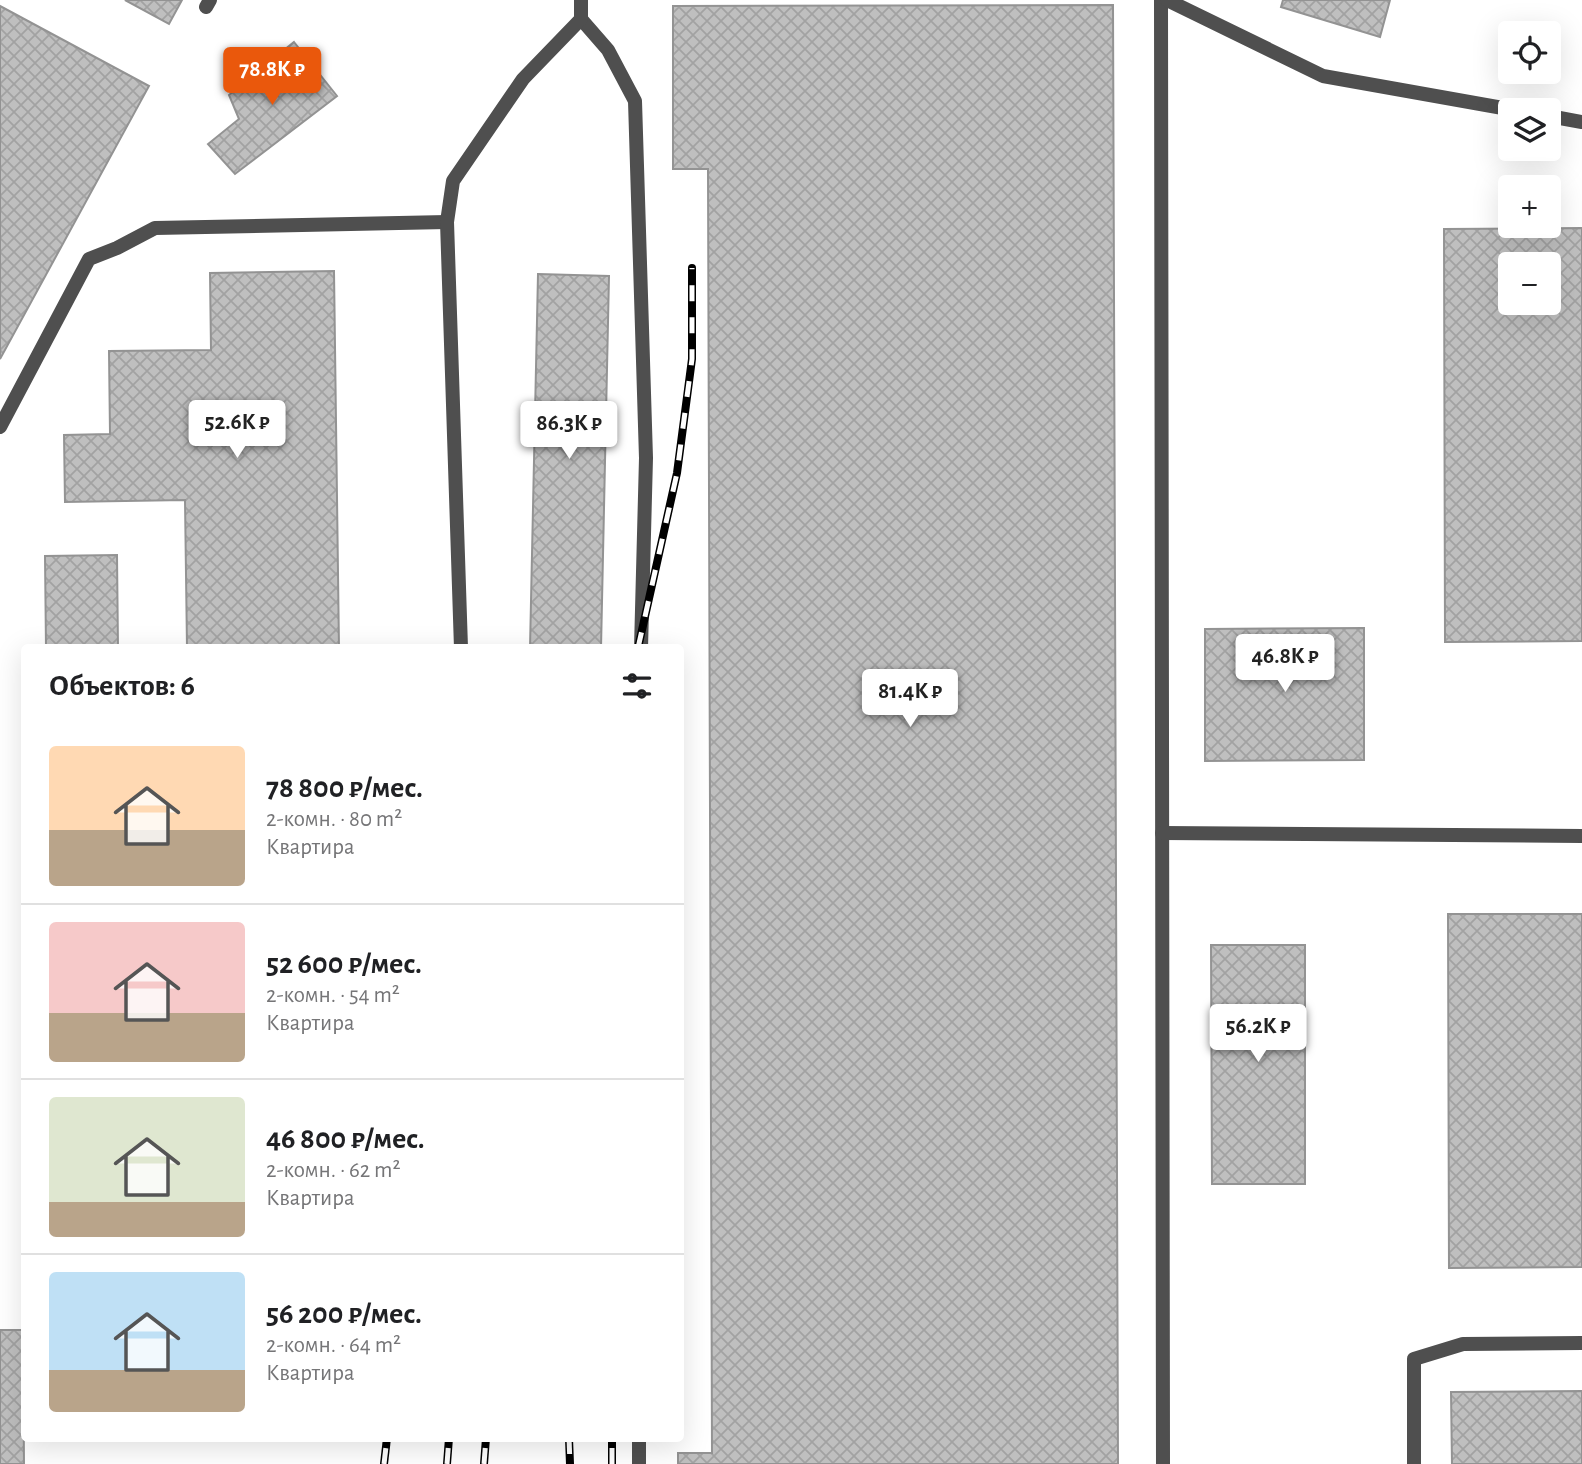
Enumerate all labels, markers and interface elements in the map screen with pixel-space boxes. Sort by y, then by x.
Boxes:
map controls [1498,21,1561,315]
button: locate [1498,21,1561,84]
pin: 78.8K ₽ [207,48,337,107]
text: 78.8K ₽ [239,58,305,81]
button: layers [1498,98,1561,161]
button: + [1498,175,1561,238]
button: − [1498,252,1561,315]
pin: 52.6K ₽ [172,400,302,460]
pin: 86.3K ₽ [504,402,634,461]
text: 52.6K ₽ [205,411,269,434]
text: 86.3K ₽ [536,412,602,435]
pin: 46.8K ₽ [1220,634,1350,694]
text: 46.8K ₽ [1252,645,1318,668]
icon: filters [618,667,656,705]
pin: 81.4K ₽ [845,670,975,729]
text: Объектов: 6 [49,671,195,701]
text: 81.4K ₽ [878,680,942,703]
text: 78 800 ₽/мес. [266,773,423,803]
icon: home [105,774,189,858]
text: 2-комн. · 80 m² [266,808,402,831]
text: Квартира [266,836,354,859]
text: 52 600 ₽/мес. [266,949,422,979]
icon: home [105,950,189,1034]
text: 2-комн. · 54 m² [266,984,400,1007]
pin: 56.2K ₽ [1193,1004,1323,1064]
text: Квартира [266,1012,354,1035]
text: 56.2K ₽ [1226,1015,1290,1038]
text: 46 800 ₽/мес. [266,1124,425,1154]
icon: home [105,1125,189,1209]
text: 2-комн. · 62 m² [266,1159,400,1182]
text: Квартира [266,1187,354,1210]
text: 56 200 ₽/мес. [266,1299,422,1329]
icon: home [105,1300,189,1384]
text: 2-комн. · 64 m² [266,1334,401,1357]
text: Квартира [266,1362,354,1385]

